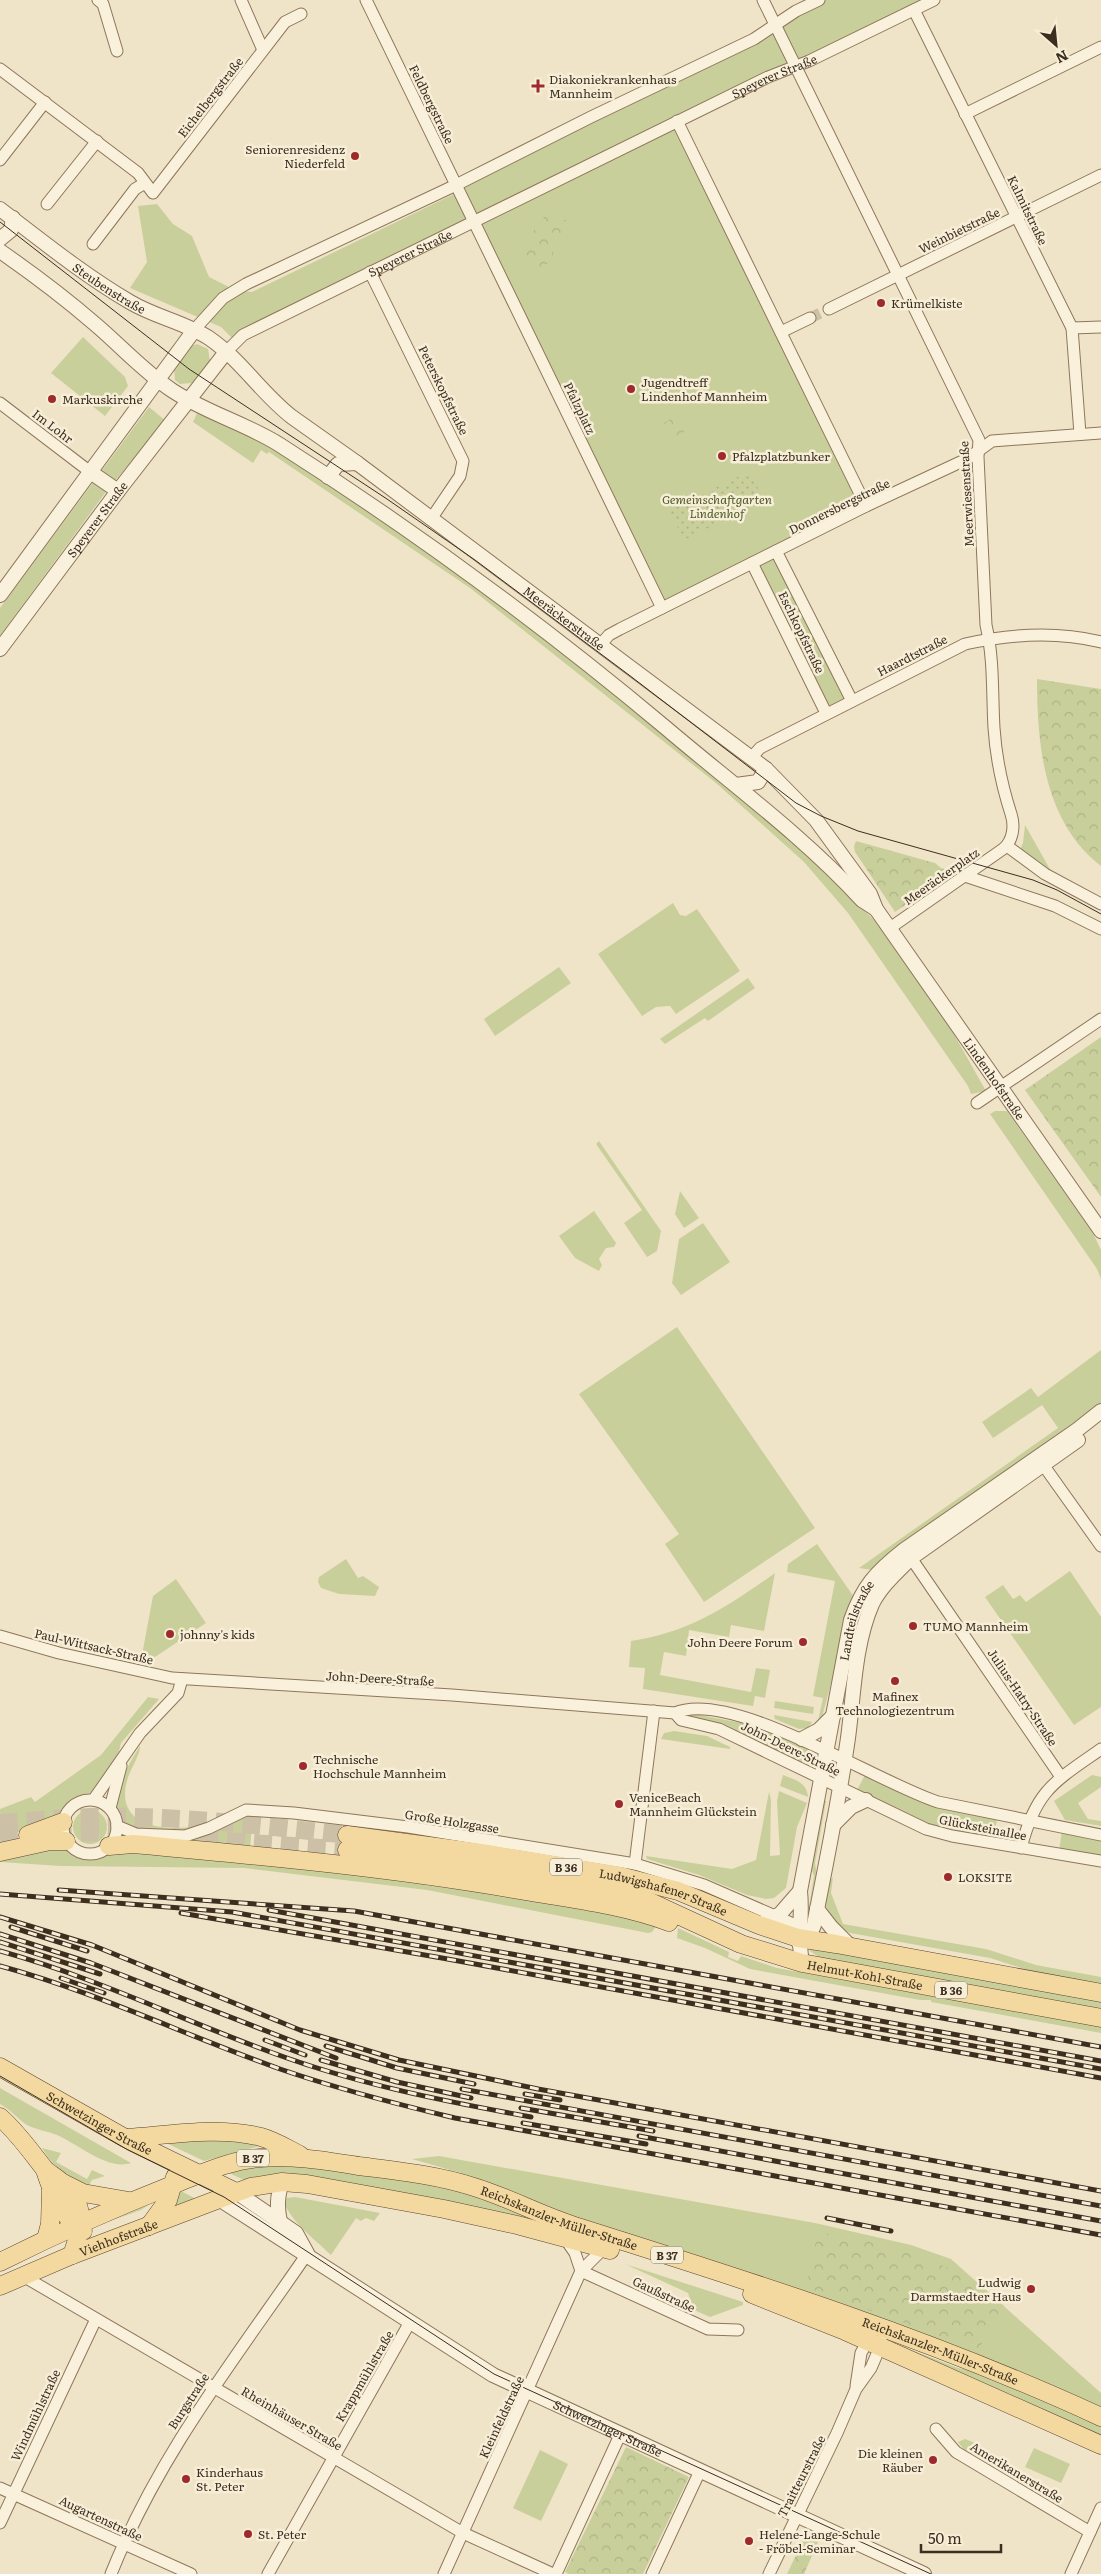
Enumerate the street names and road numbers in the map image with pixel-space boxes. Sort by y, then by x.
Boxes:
street label: Speyerer Straße [728,50,820,103]
street label: Eichelbergstraße [173,53,247,141]
street label: Feldbergstraße [405,61,459,147]
street label: Kalmitstraße [1003,172,1053,248]
street label: Weinbietstraße [915,203,1003,257]
street label: Speyerer Straße [365,225,455,281]
street label: Steubenstraße [69,258,149,318]
street label: Peterskopfstraße [414,342,474,438]
street label: Pfalzplatz [560,379,600,437]
street label: Im Lohr [29,405,77,448]
street label: Meerwiesenstraße [954,441,978,547]
street label: Donnersbergstraße [785,474,893,538]
street label: Speyerer Straße [62,477,132,561]
street label: Meeräckerstraße [520,582,609,654]
street label: Eschkopfstraße [774,588,830,676]
street label: Haardtstraße [874,630,950,680]
street label: Meeräckerplatz [899,843,983,909]
street label: Lindenhofstraße [959,1034,1029,1123]
street label: Landteilstraße [835,1576,878,1662]
street label: Paul-Wittsack-Straße [33,1624,155,1668]
street label: Julius-Hatry-Straße [984,1645,1062,1749]
street label: John-Deere-Straße [325,1666,435,1690]
street label: John-Deere-Straße [738,1716,844,1780]
street label: Große Holzgasse [404,1805,500,1837]
street label: Glücksteinallee [938,1810,1028,1844]
road number: B 36 [550,1858,582,1875]
street label: Ludwigshafener Straße [598,1864,730,1920]
street label: Helmut-Kohl-Straße [806,1955,924,1994]
road number: B 36 [935,1982,967,1998]
street label: Schwetzinger Straße [43,2086,155,2159]
road number: B 37 [237,2150,269,2166]
street label: Reichskanzler-Müller-Straße [478,2181,640,2254]
street label: Viehhofstraße [77,2214,160,2260]
road number: B 37 [651,2246,683,2264]
street label: Gaußstraße [630,2272,698,2316]
street label: Reichskanzler-Müller-Straße [860,2312,1021,2389]
street label: Krappmühlstraße [330,2327,398,2425]
street label: Windmühlstraße [6,2366,64,2464]
street label: Burgstraße [163,2369,213,2433]
street label: Kleinfeldstraße [474,2373,528,2461]
street label: Rheinhäuser Straße [238,2382,346,2454]
street label: Schwetzinger Straße [550,2395,665,2461]
street label: Traitteurstraße [773,2432,829,2520]
street label: Amerikanerstraße [967,2437,1067,2507]
street label: Augartenstraße [57,2491,145,2545]

